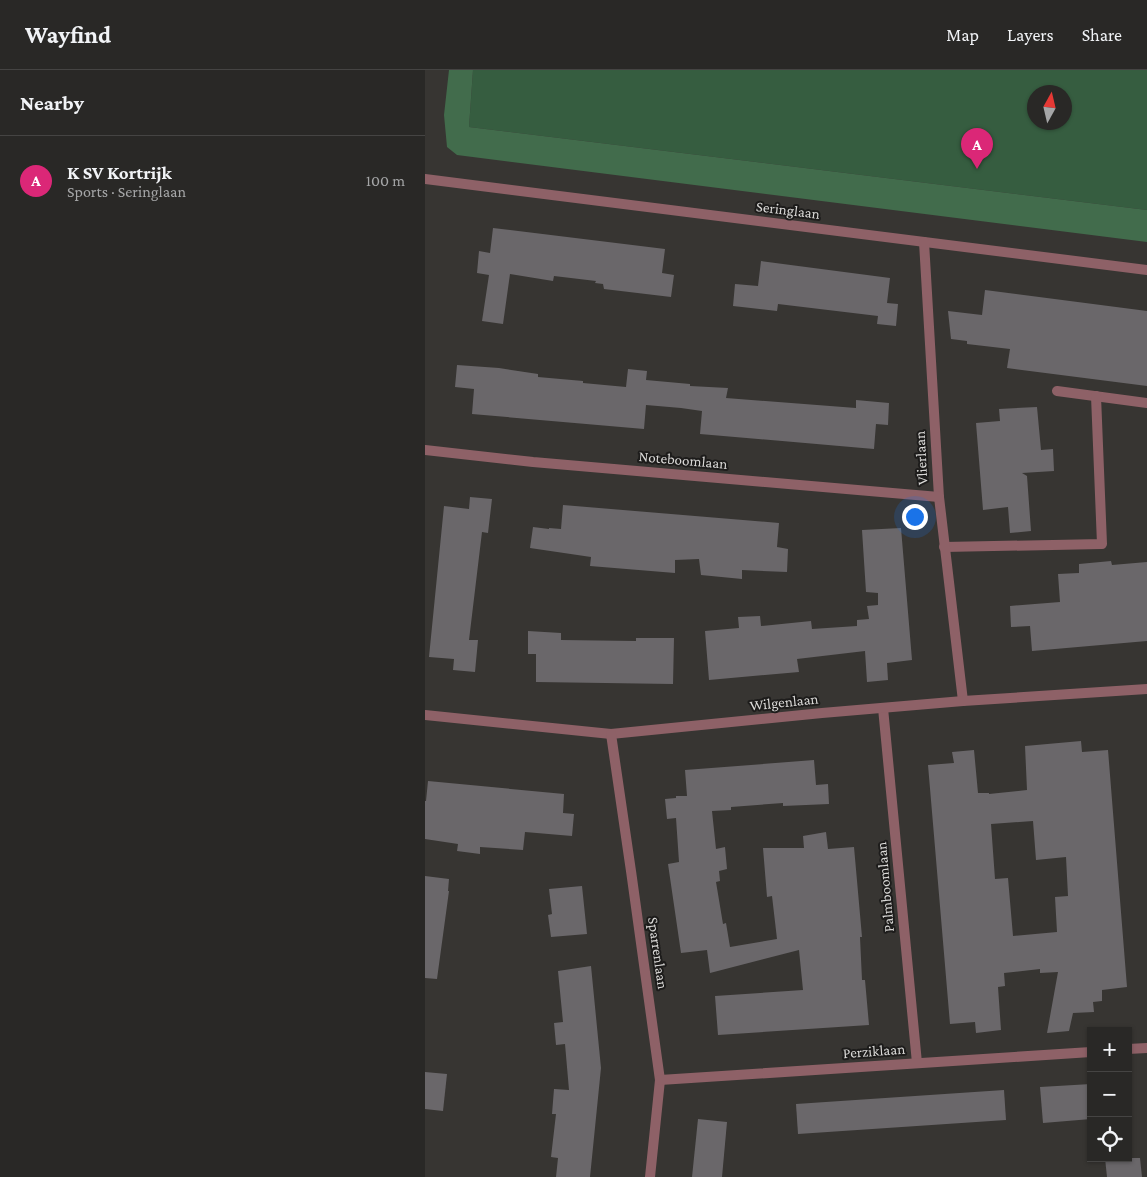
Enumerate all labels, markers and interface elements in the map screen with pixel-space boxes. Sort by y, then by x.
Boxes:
text: Wayfind [25,21,111,48]
text: Map [946,25,979,45]
text: Layers [1007,25,1054,45]
text: Share [1082,25,1122,45]
north arrow [1027,85,1072,130]
text: Nearby [20,91,84,115]
pin: A [961,128,993,169]
text: K SV Kortrijk [67,162,172,183]
text: A [31,172,41,189]
text: 100 m [366,172,405,189]
text: Sports · Seringlaan [67,183,186,200]
street label: Seringlaan [755,198,821,223]
street label: Vlierlaan [912,431,930,485]
street label: Noteboomlaan [638,448,728,472]
your location [902,504,928,530]
street label: Wilgenlaan [749,690,819,715]
street label: Palmboomlaan [873,841,897,933]
street label: Sparrenlaan [644,916,671,990]
map controls [1087,1027,1132,1162]
button: + [1087,1027,1132,1072]
street label: Perziklaan [842,1041,906,1061]
button: − [1087,1072,1132,1117]
button: locate [1087,1117,1132,1162]

